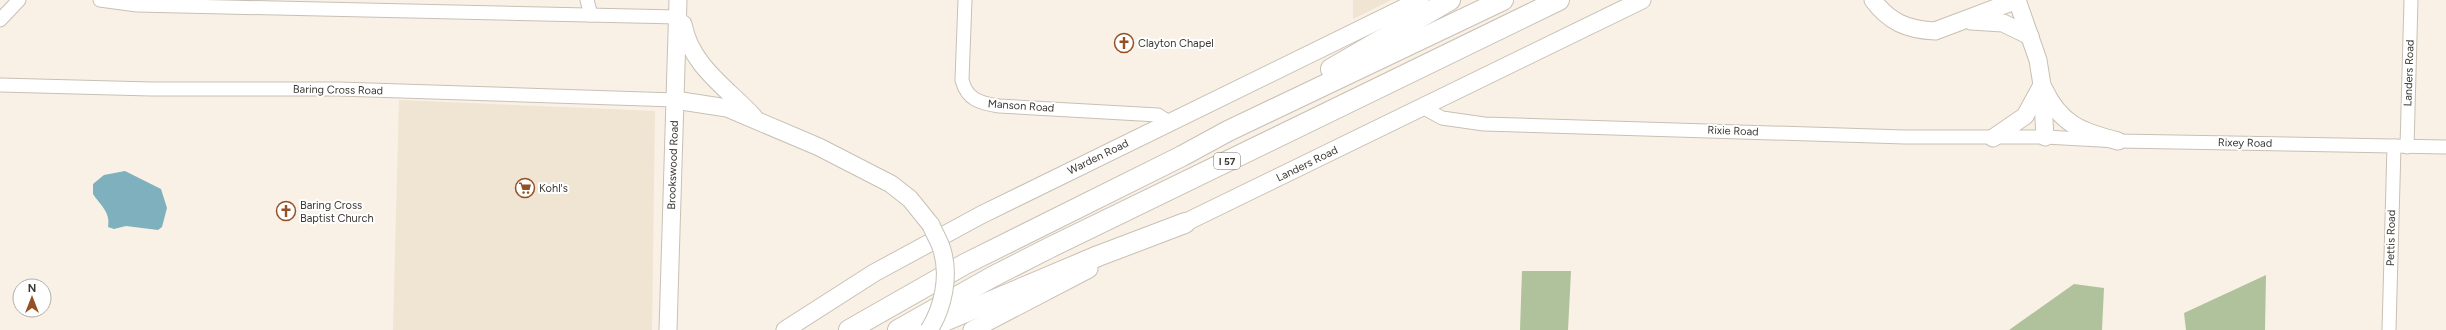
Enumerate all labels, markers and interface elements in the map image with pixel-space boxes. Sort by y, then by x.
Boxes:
church icon: Clayton Chapel [1113,32,1135,54]
place label: Clayton Chapel [1138,37,1214,50]
street label: Landers Road [2401,39,2417,107]
street label: Baring Cross Road [293,83,383,97]
street label: Manson Road [987,97,1055,115]
street label: Brookswood Road [665,120,681,210]
street label: Rixie Road [1707,124,1759,138]
street label: Rixey Road [2218,136,2272,150]
street label: Warden Road [1065,137,1131,177]
street label: Landers Road [1274,144,1340,184]
road number: I 57 [1214,153,1240,169]
supermarket icon: Kohl's [514,177,536,199]
place label: Kohl's [539,182,568,195]
place label: Baring Cross Baptist Church [300,199,374,225]
church icon: Baring Cross Baptist Church [275,200,297,222]
street label: Pettis Road [2384,210,2398,266]
north arrow [12,278,52,318]
text: N [28,282,36,295]

